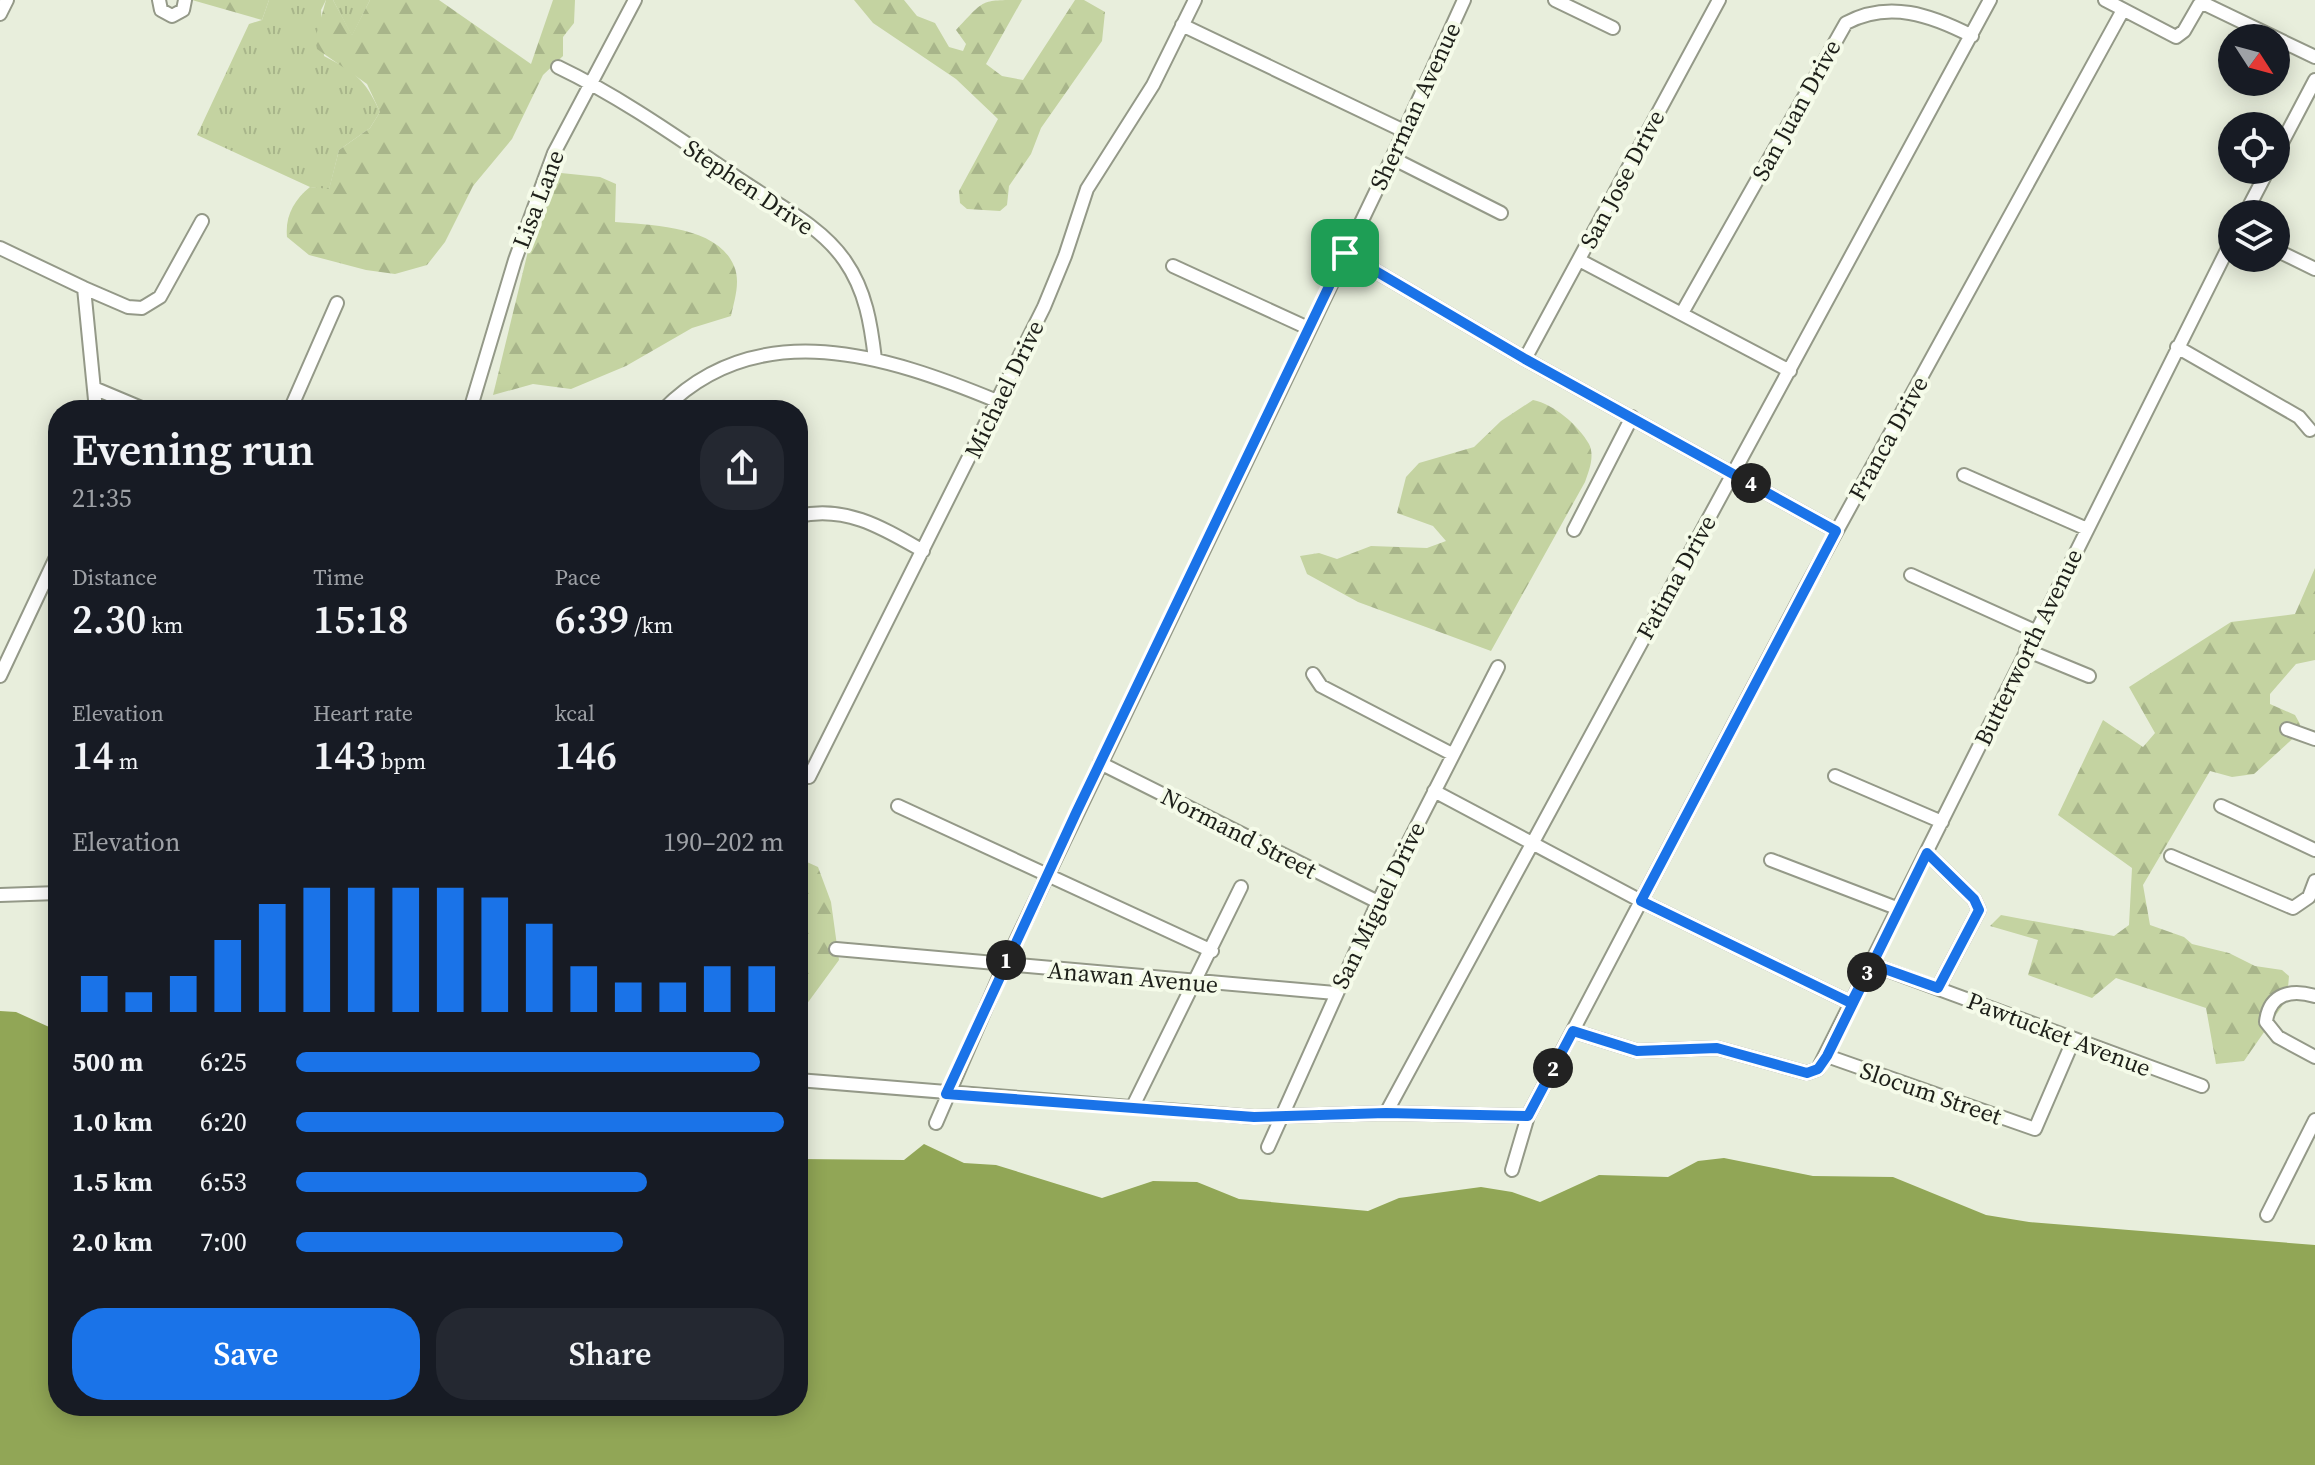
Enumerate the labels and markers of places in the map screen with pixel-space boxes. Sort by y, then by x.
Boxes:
pin [1311,219,1379,287]
pin: 4 [1731,463,1771,503]
pin: 1 [986,940,1026,980]
pin: 3 [1847,952,1887,992]
pin: 2 [1533,1048,1573,1088]

